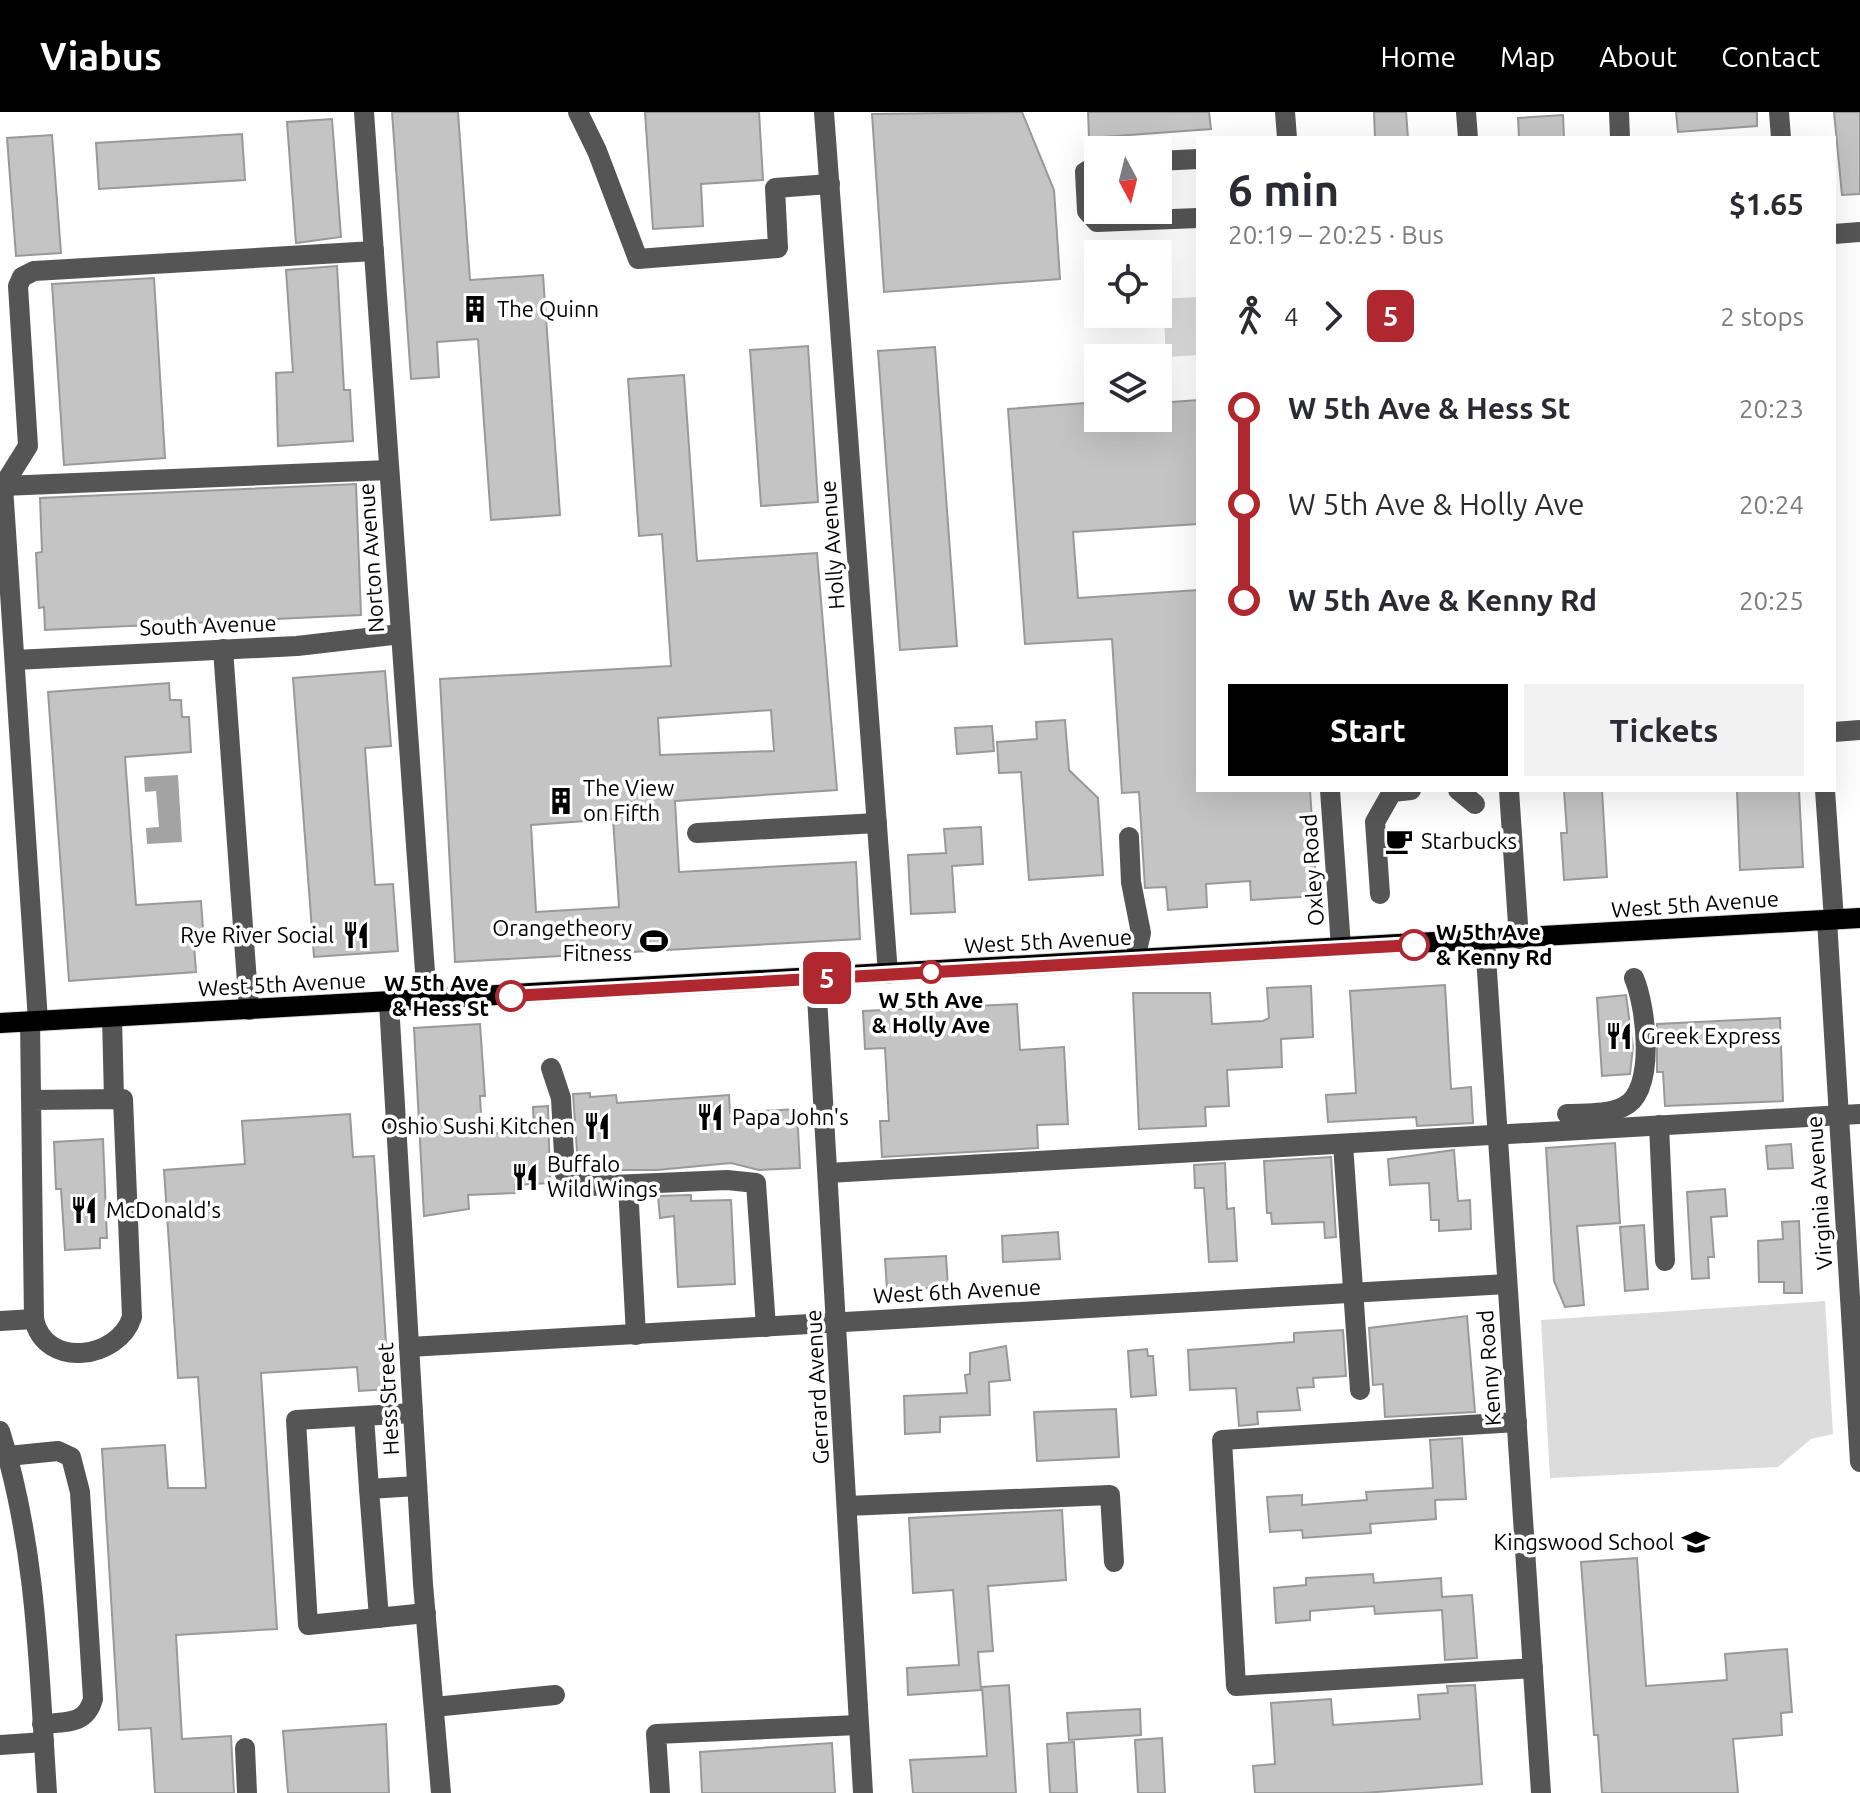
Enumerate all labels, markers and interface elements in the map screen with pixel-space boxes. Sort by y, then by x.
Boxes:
text: Viabus [40,35,162,77]
text: Home [1381,41,1456,72]
text: Map [1500,41,1555,72]
text: About [1599,41,1677,72]
text: Contact [1721,41,1820,72]
north arrow [1084,136,1172,224]
map controls [1084,136,1172,432]
text: 6 min [1228,165,1339,214]
text: $1.65 [1729,187,1804,221]
text: 20:19 – 20:25 · Bus [1228,220,1444,249]
button: locate [1084,240,1172,328]
building icon: The Quinn [460,294,490,324]
icon: walk [1228,294,1272,338]
icon: forward [1311,294,1355,338]
place label: The Quinn [497,296,599,321]
text: 5 [1383,300,1398,331]
text: 4 [1284,302,1299,331]
text: 2 stops [1720,302,1804,331]
button: layers [1084,344,1172,432]
text: W 5th Ave & Hess St [1288,391,1571,425]
text: 20:23 [1739,394,1804,423]
street label: Holly Avenue [815,480,848,610]
street label: Norton Avenue [353,482,388,634]
text: W 5th Ave & Holly Ave [1288,487,1585,521]
text: 20:24 [1739,490,1804,519]
text: W 5th Ave & Kenny Rd [1288,583,1597,617]
text: 20:25 [1739,586,1804,615]
street label: South Avenue [139,610,277,639]
button: Start [1228,684,1508,776]
button: Tickets [1524,684,1804,776]
place label: The View on Fifth [583,775,674,825]
building icon: The View on Fifth [546,786,576,816]
street label: Oxley Road [1295,813,1328,927]
cafe icon: Starbucks [1384,826,1414,856]
place label: Starbucks [1421,828,1517,853]
street label: West 5th Avenue [1610,885,1780,922]
place label: Orangetheory Fitness [492,915,632,965]
place label: W 5th Ave & Kenny Rd [1436,919,1553,969]
restaurant icon: Rye River Social [341,920,371,950]
place label: Rye River Social [180,922,334,947]
street label: West 5th Avenue [963,924,1133,957]
sports icon: Orangetheory Fitness [639,926,669,956]
marker: W 5th Ave & Kenny Rd [1399,930,1429,960]
line badge: 5 [801,952,853,1004]
marker: W 5th Ave & Holly Ave [920,961,942,983]
text: 5 [819,962,835,993]
street label: West 5th Avenue [197,967,367,1000]
place label: W 5th Ave & Hess St [384,970,489,1020]
marker: W 5th Ave & Hess St [496,981,526,1011]
place label: W 5th Ave & Holly Ave [872,987,990,1037]
restaurant icon: Greek Express [1604,1021,1634,1051]
place label: Greek Express [1641,1023,1780,1048]
restaurant icon: Papa John's [695,1102,725,1132]
place label: Papa John's [732,1104,849,1129]
restaurant icon: Oshio Sushi Kitchen [582,1111,612,1141]
place label: Oshio Sushi Kitchen [381,1113,575,1138]
street label: Virginia Avenue [1801,1115,1836,1271]
place label: Buffalo Wild Wings [547,1151,658,1201]
restaurant icon: Buffalo Wild Wings [510,1162,540,1192]
restaurant icon: McDonald's [69,1195,99,1225]
place label: McDonald's [106,1197,221,1222]
street label: West 6th Avenue [872,1274,1042,1307]
street label: Gerrard Avenue [800,1309,833,1465]
street label: Kenny Road [1472,1309,1505,1427]
street label: Hess Street [372,1342,403,1456]
school or university icon: Kingswood School [1681,1527,1711,1557]
place label: Kingswood School [1494,1529,1674,1554]

